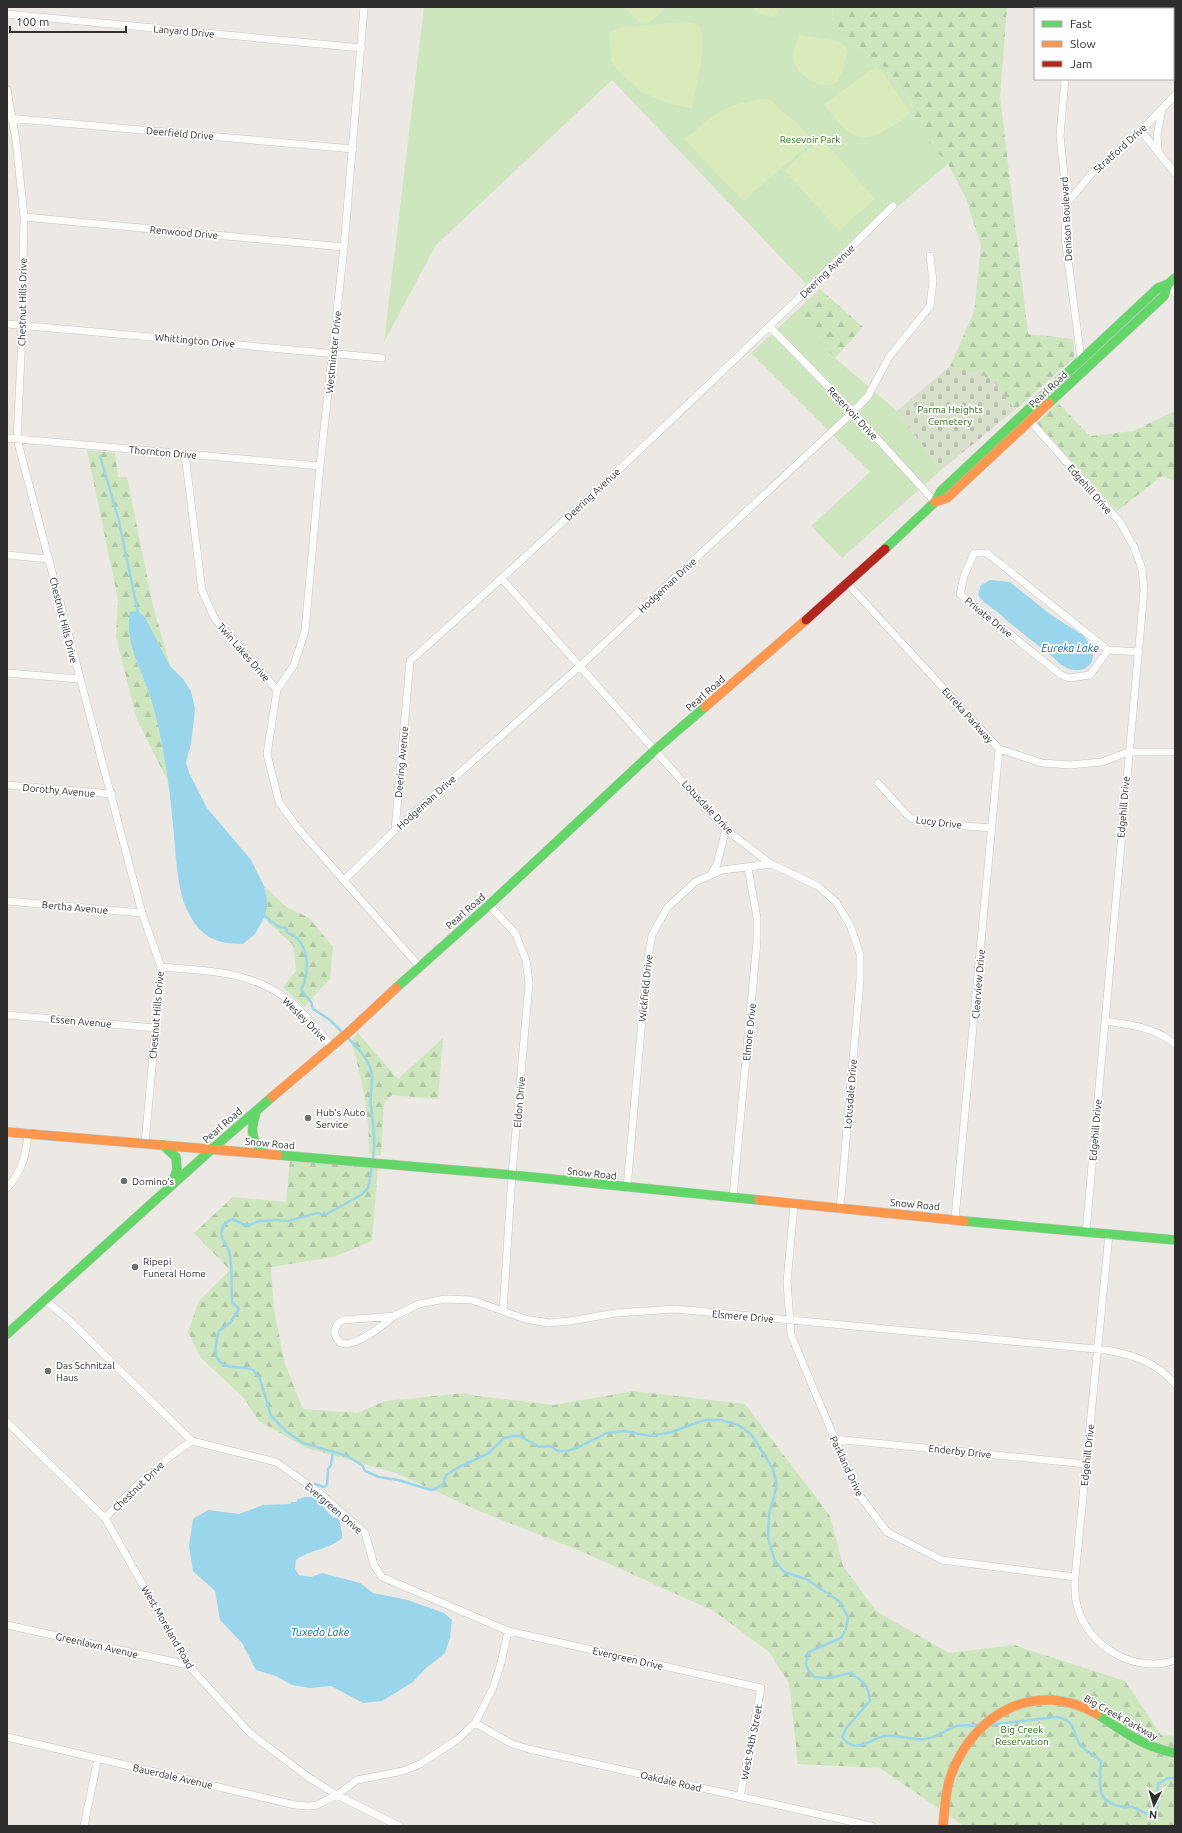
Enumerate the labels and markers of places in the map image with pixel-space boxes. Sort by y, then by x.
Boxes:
place label: Hub's Auto Service [316,1107,365,1130]
marker: Hub's Auto Service [303,1113,313,1123]
marker: Domino's [119,1176,129,1186]
place label: Domino's [132,1176,174,1187]
place label: Ripepi Funeral Home [143,1256,206,1279]
marker: Ripepi Funeral Home [130,1262,140,1272]
place label: Das Schnitzal Haus [56,1360,115,1383]
marker: Das Schnitzal Haus [43,1366,53,1376]

